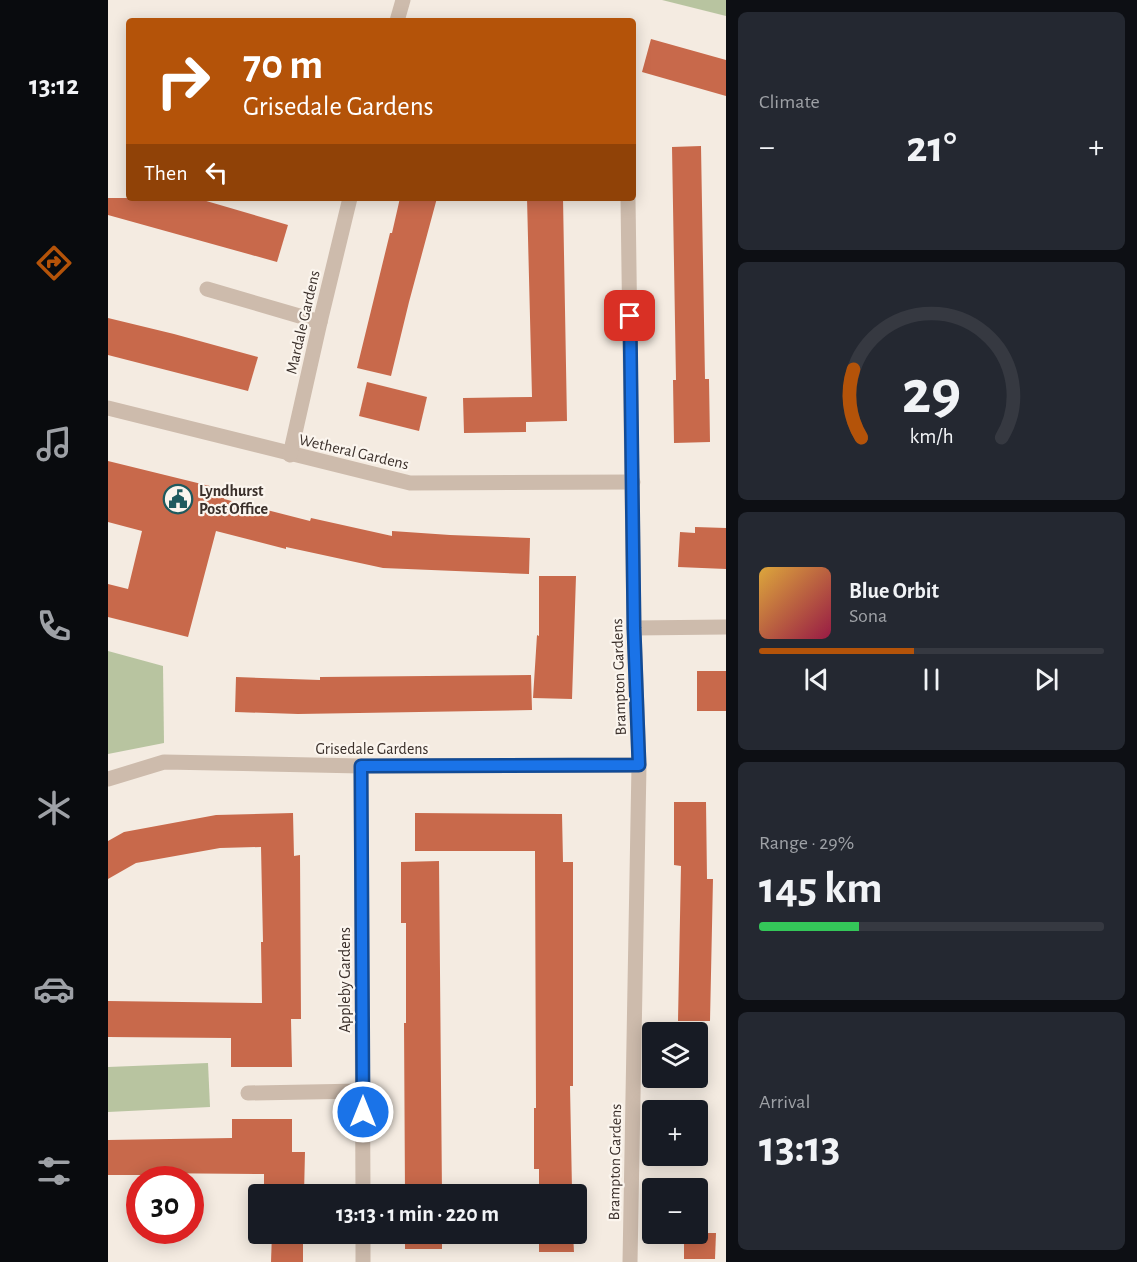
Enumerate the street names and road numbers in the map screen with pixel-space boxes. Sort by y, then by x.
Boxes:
street label: Mardale Gardens [283,269,323,376]
street label: Wetheral Gardens [297,432,410,472]
street label: Brampton Gardens [609,618,629,736]
street label: Grisedale Gardens [316,741,429,757]
street label: Appleby Gardens [337,927,354,1033]
street label: Brampton Gardens [606,1103,624,1221]

